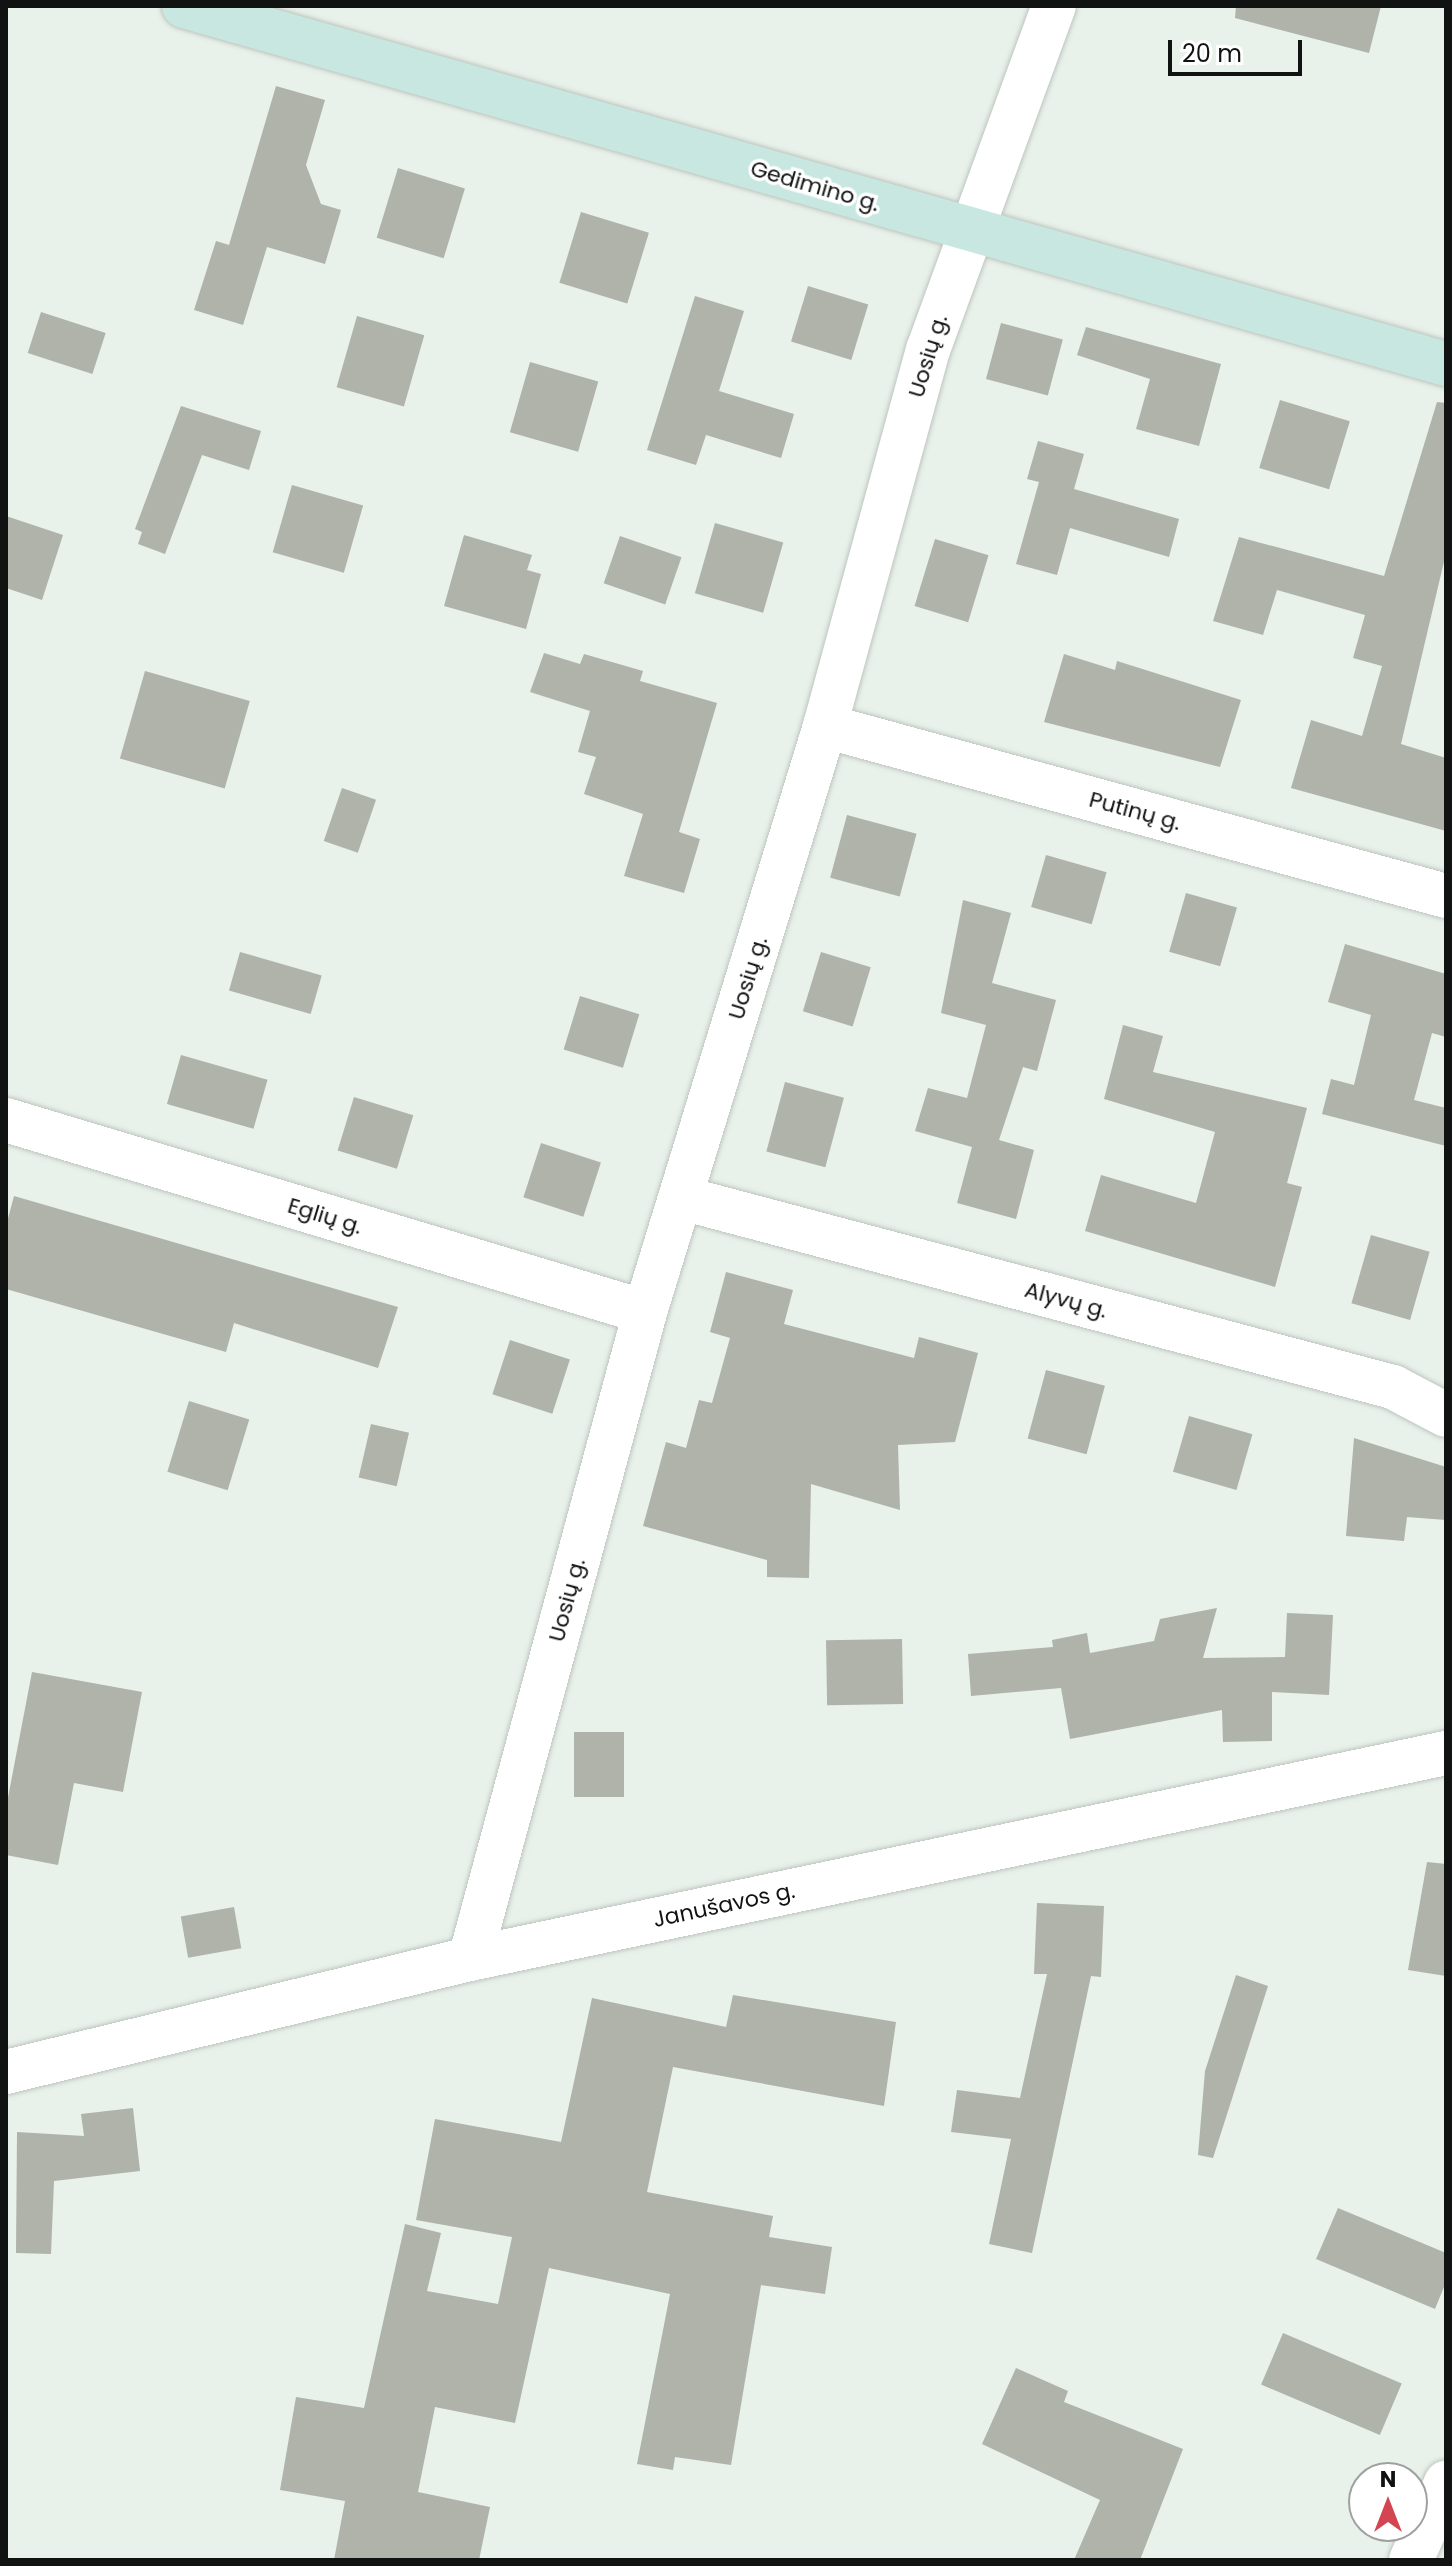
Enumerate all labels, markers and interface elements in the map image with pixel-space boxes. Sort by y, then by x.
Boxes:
scale bar [1172,24,1306,74]
text: 20 m [1182,37,1242,70]
street label: Gedimino g. [748,155,882,217]
street label: Uosių g. [903,311,953,401]
street label: Putinų g. [1086,786,1184,836]
street label: Uosių g. [723,933,773,1023]
street label: Eglių g. [285,1192,365,1240]
street label: Alyvų g. [1022,1276,1110,1324]
street label: Uosių g. [543,1555,591,1645]
street label: Janušavos g. [651,1877,797,1933]
north arrow [1348,2462,1428,2542]
text: N [1380,2464,1396,2495]

